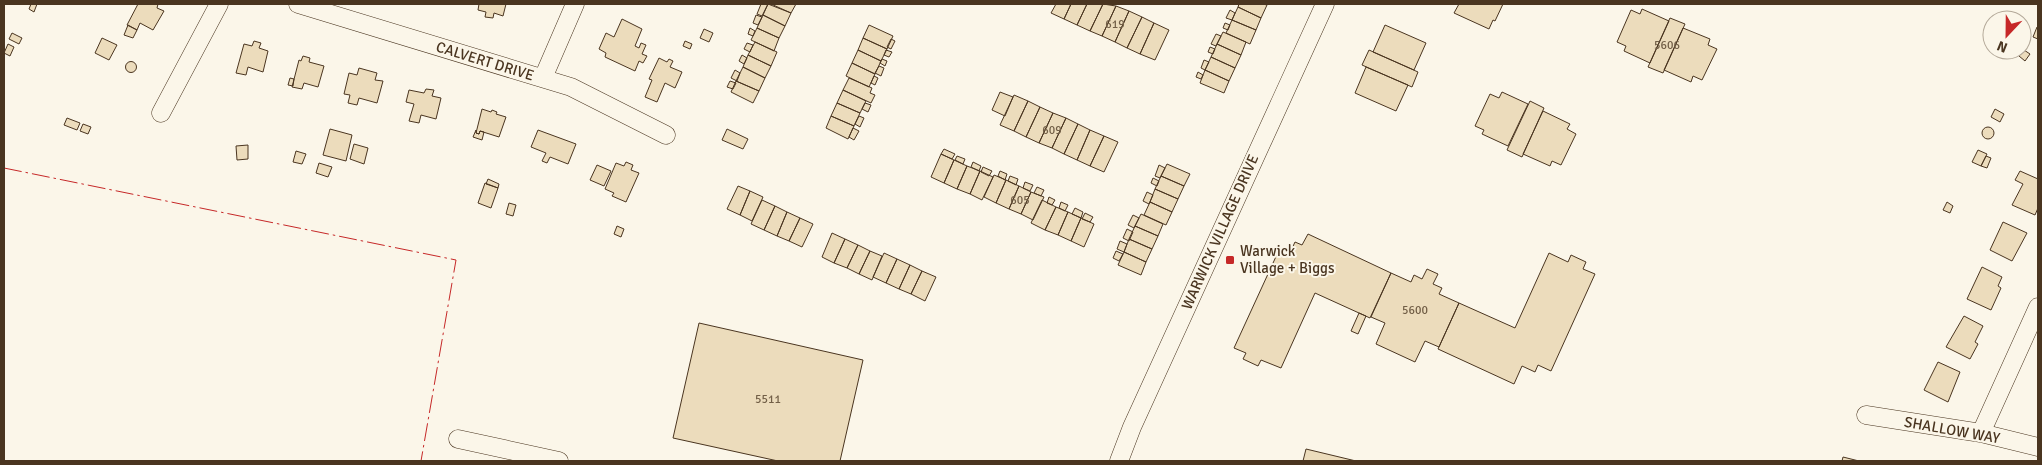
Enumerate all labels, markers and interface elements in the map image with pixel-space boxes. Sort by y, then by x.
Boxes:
north arrow [1982,10,2032,60]
house number: 619 [1105,17,1125,32]
text: N [1995,37,2010,56]
street label: CALVERT DRIVE [434,38,536,84]
house number: 5606 [1654,38,1680,53]
house number: 609 [1042,123,1062,138]
street label: WARWICK VILLAGE DRIVE [1178,152,1262,312]
house number: 605 [1010,193,1030,208]
place label: Warwick Village + Biggs [1240,242,1335,277]
marker: Warwick Village + Biggs [1224,254,1236,266]
house number: 5600 [1402,303,1428,318]
house number: 5511 [755,392,781,407]
street label: SHALLOW WAY [1903,413,2002,447]

